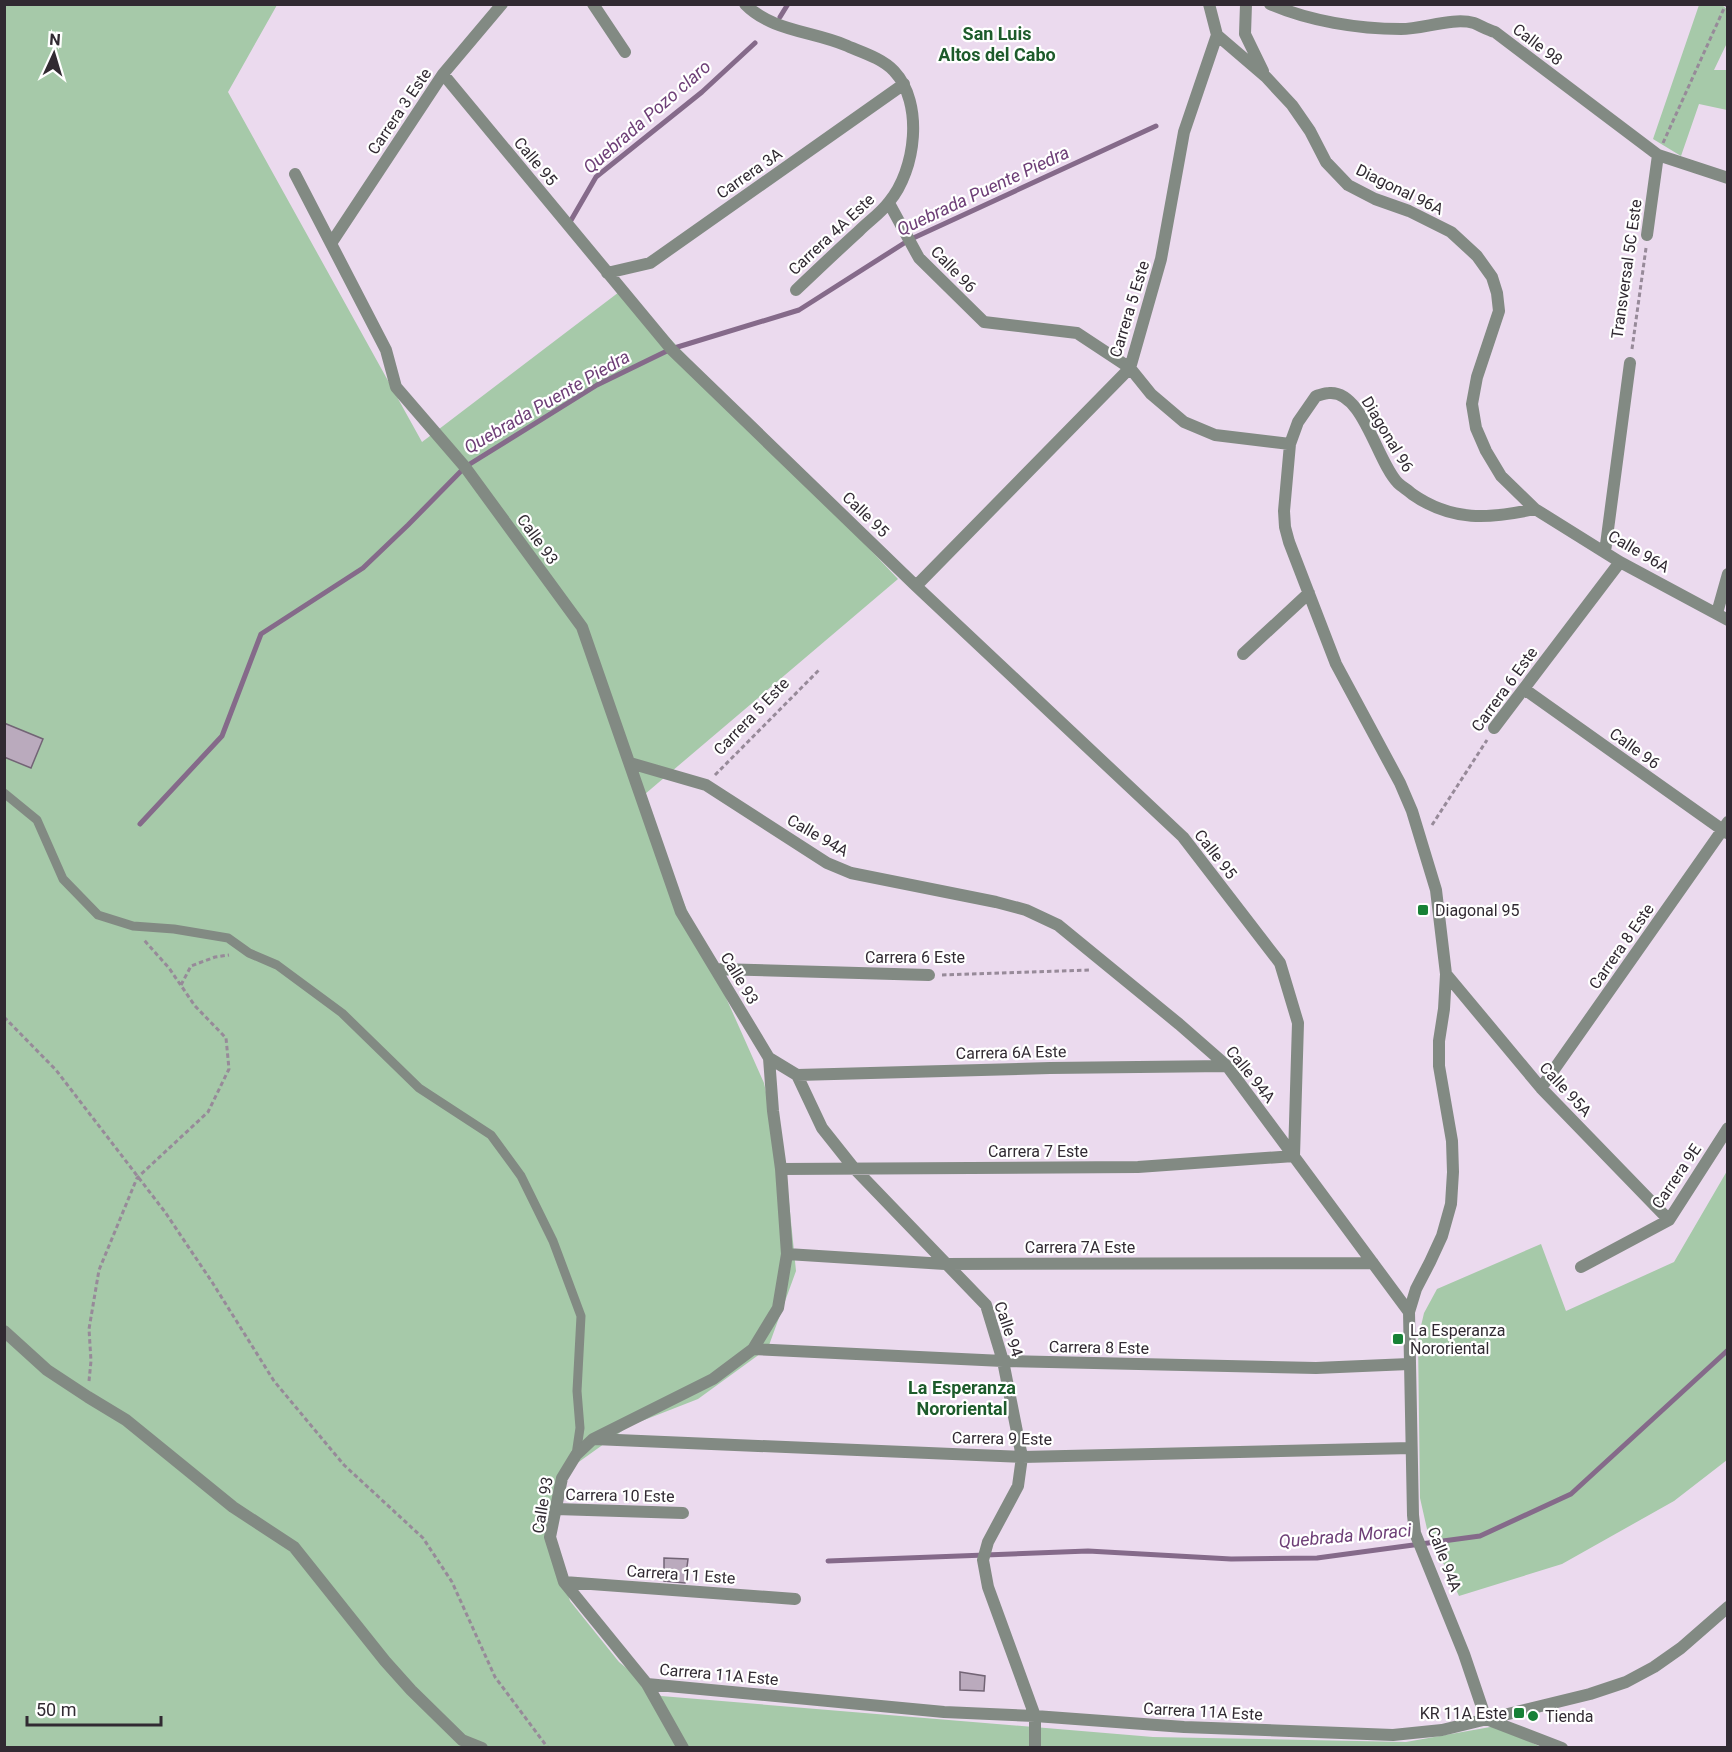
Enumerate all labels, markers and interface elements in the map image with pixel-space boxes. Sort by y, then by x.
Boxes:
street label: Calle 98 [1509,20,1566,69]
district label: San Luis Altos del Cabo [938,23,1056,65]
north arrow [24,24,84,84]
text: N [49,30,61,49]
water label: Quebrada Pozo claro [579,56,715,178]
street label: Carrera 3 Este [364,64,435,158]
street label: Calle 95 [510,133,561,189]
water label: Quebrada Puente Piedra [893,141,1072,240]
street label: Carrera 3A [713,144,786,203]
street label: Diagonal 96A [1353,160,1447,219]
street label: Carrera 4A Este [784,190,878,279]
street label: Transversal 5C Este [1607,198,1646,340]
street label: Calle 96 [927,242,980,297]
street label: Carrera 5 Este [1106,259,1153,360]
water label: Quebrada Puente Piedra [460,346,633,458]
street label: Diagonal 96 [1358,393,1417,475]
street label: Calle 95 [838,488,893,541]
street label: Calle 93 [513,511,562,568]
street label: Calle 96A [1605,526,1673,577]
street label: Carrera 6 Este [1467,643,1542,735]
street label: Carrera 5 Este [710,674,793,759]
street label: Calle 96 [1606,724,1663,773]
street label: Calle 94A [784,810,852,861]
street label: Calle 95 [1190,826,1241,883]
street label: Carrera 8 Este [1585,900,1658,993]
place label: Diagonal 95 [1435,901,1520,920]
marker: Diagonal 95 [1416,903,1430,917]
street label: Carrera 6 Este [865,948,965,967]
street label: Calle 93 [717,949,762,1008]
street label: Carrera 6A Este [956,1042,1066,1063]
street label: Calle 94A [1222,1042,1280,1107]
street label: Calle 95A [1536,1058,1596,1121]
street label: Carrera 9E [1648,1140,1705,1212]
street label: Carrera 7 Este [988,1142,1088,1161]
street label: Carrera 7A Este [1025,1238,1135,1257]
street label: Calle 94 [990,1299,1027,1359]
place label: La Esperanza Nororiental [1410,1321,1505,1358]
marker: La Esperanza Nororiental [1391,1332,1405,1346]
street label: Carrera 8 Este [1049,1337,1149,1358]
district label: La Esperanza Nororiental [908,1377,1016,1419]
street label: Carrera 9 Este [952,1428,1052,1449]
street label: Calle 93 [528,1475,557,1535]
street label: Carrera 10 Este [565,1485,675,1506]
water label: Quebrada Moraci [1278,1519,1413,1552]
street label: Calle 94A [1424,1524,1466,1595]
street label: Carrera 11 Este [626,1561,736,1588]
street label: Carrera 11A Este [659,1660,779,1689]
scale bar [27,1689,160,1727]
text: 50 m [36,1699,76,1720]
street label: Carrera 11A Este [1143,1699,1263,1724]
place label: KR 11A Este [1420,1704,1507,1723]
marker: KR 11A Este [1512,1706,1526,1720]
place label: Tienda [1545,1707,1593,1726]
marker: Tienda [1526,1709,1540,1723]

